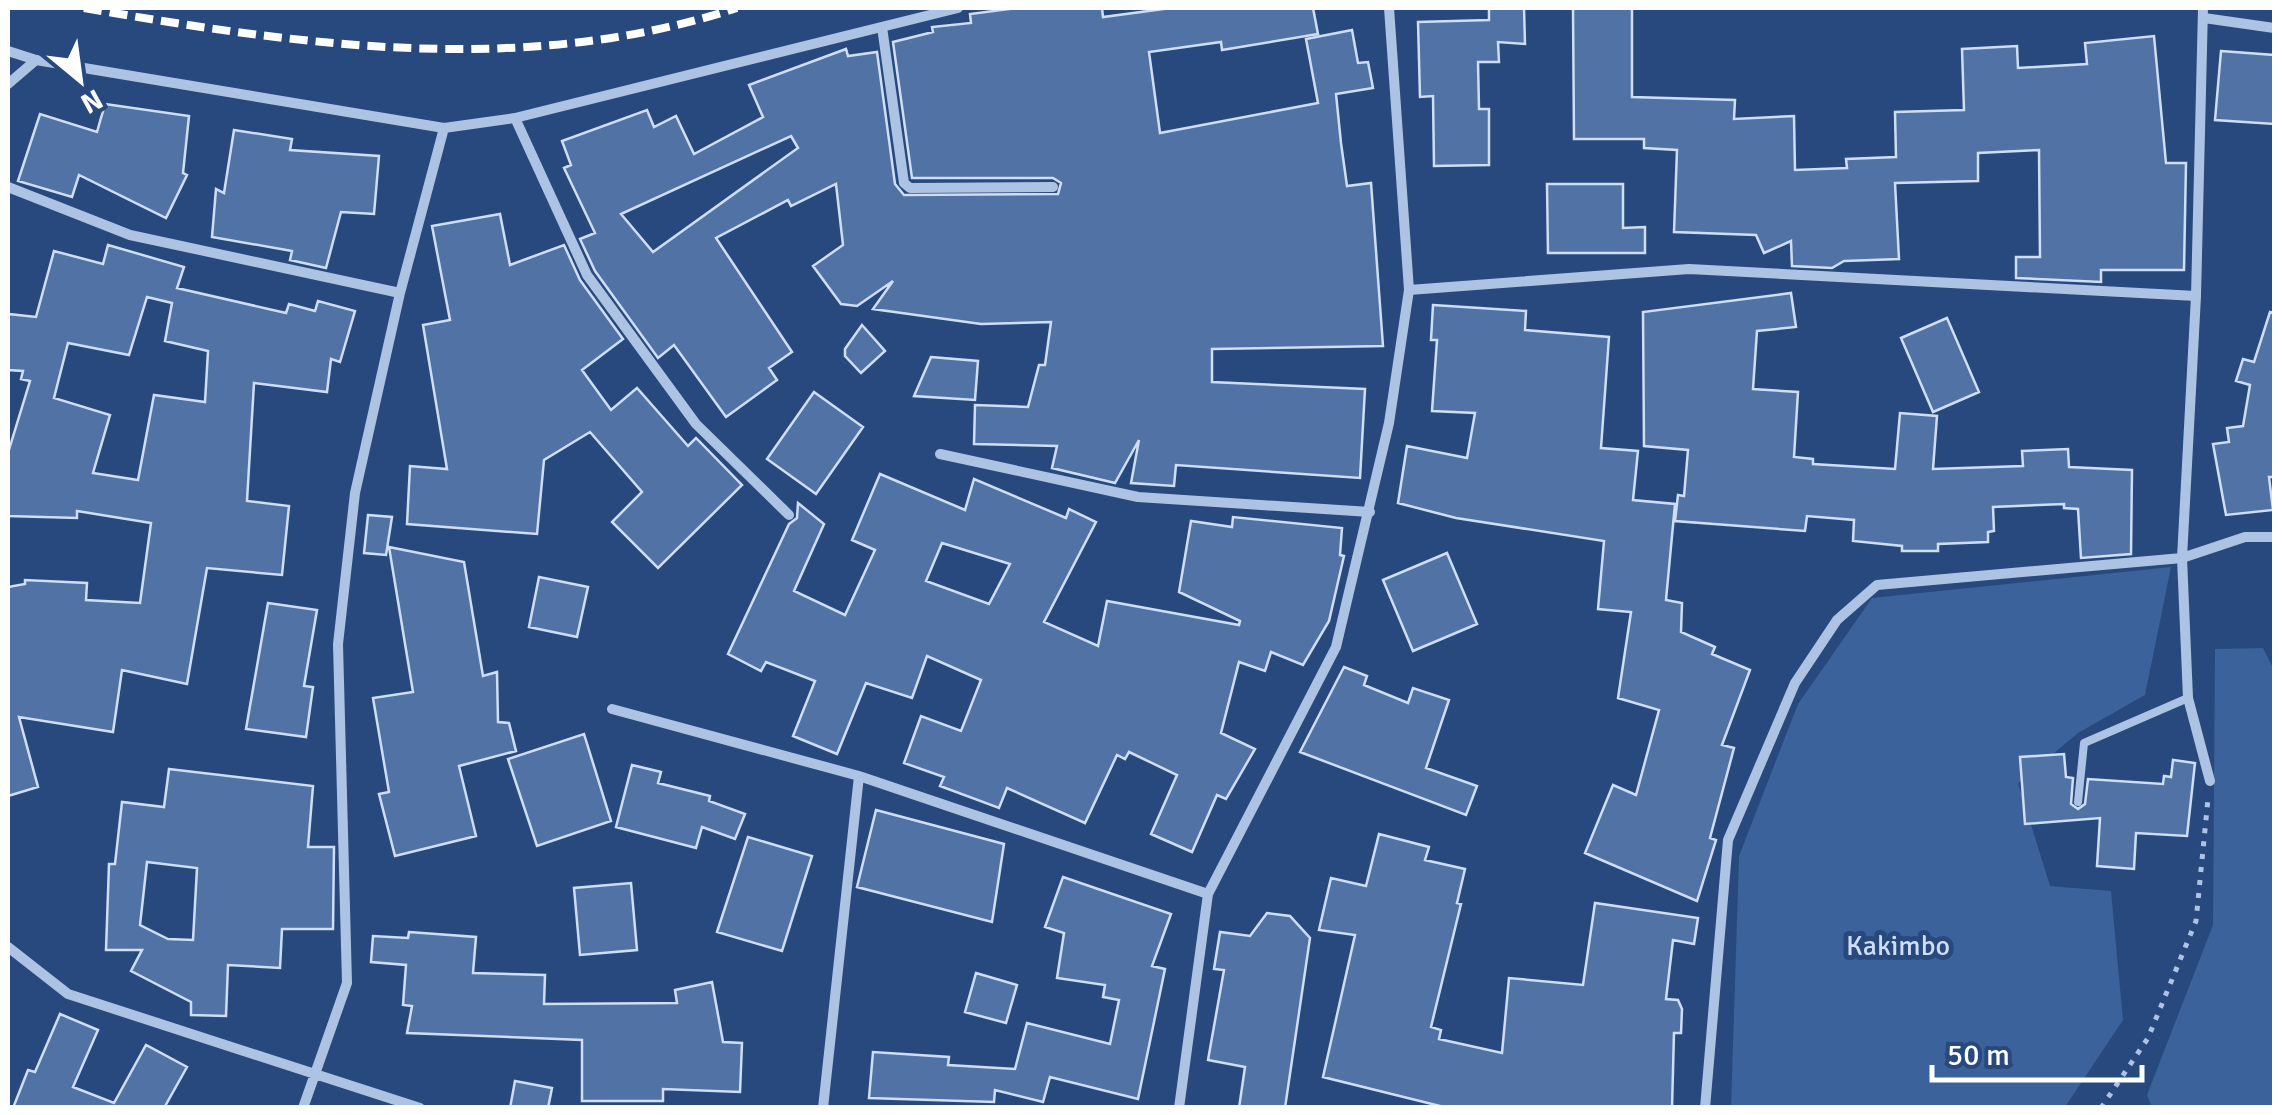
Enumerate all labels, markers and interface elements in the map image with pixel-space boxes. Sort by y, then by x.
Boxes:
north arrow [30,30,130,130]
text: N [75,81,108,121]
park label: Kakimbo [1846,929,1950,963]
scale bar [1932,1020,2142,1082]
text: 50 m [1947,1037,2010,1074]

